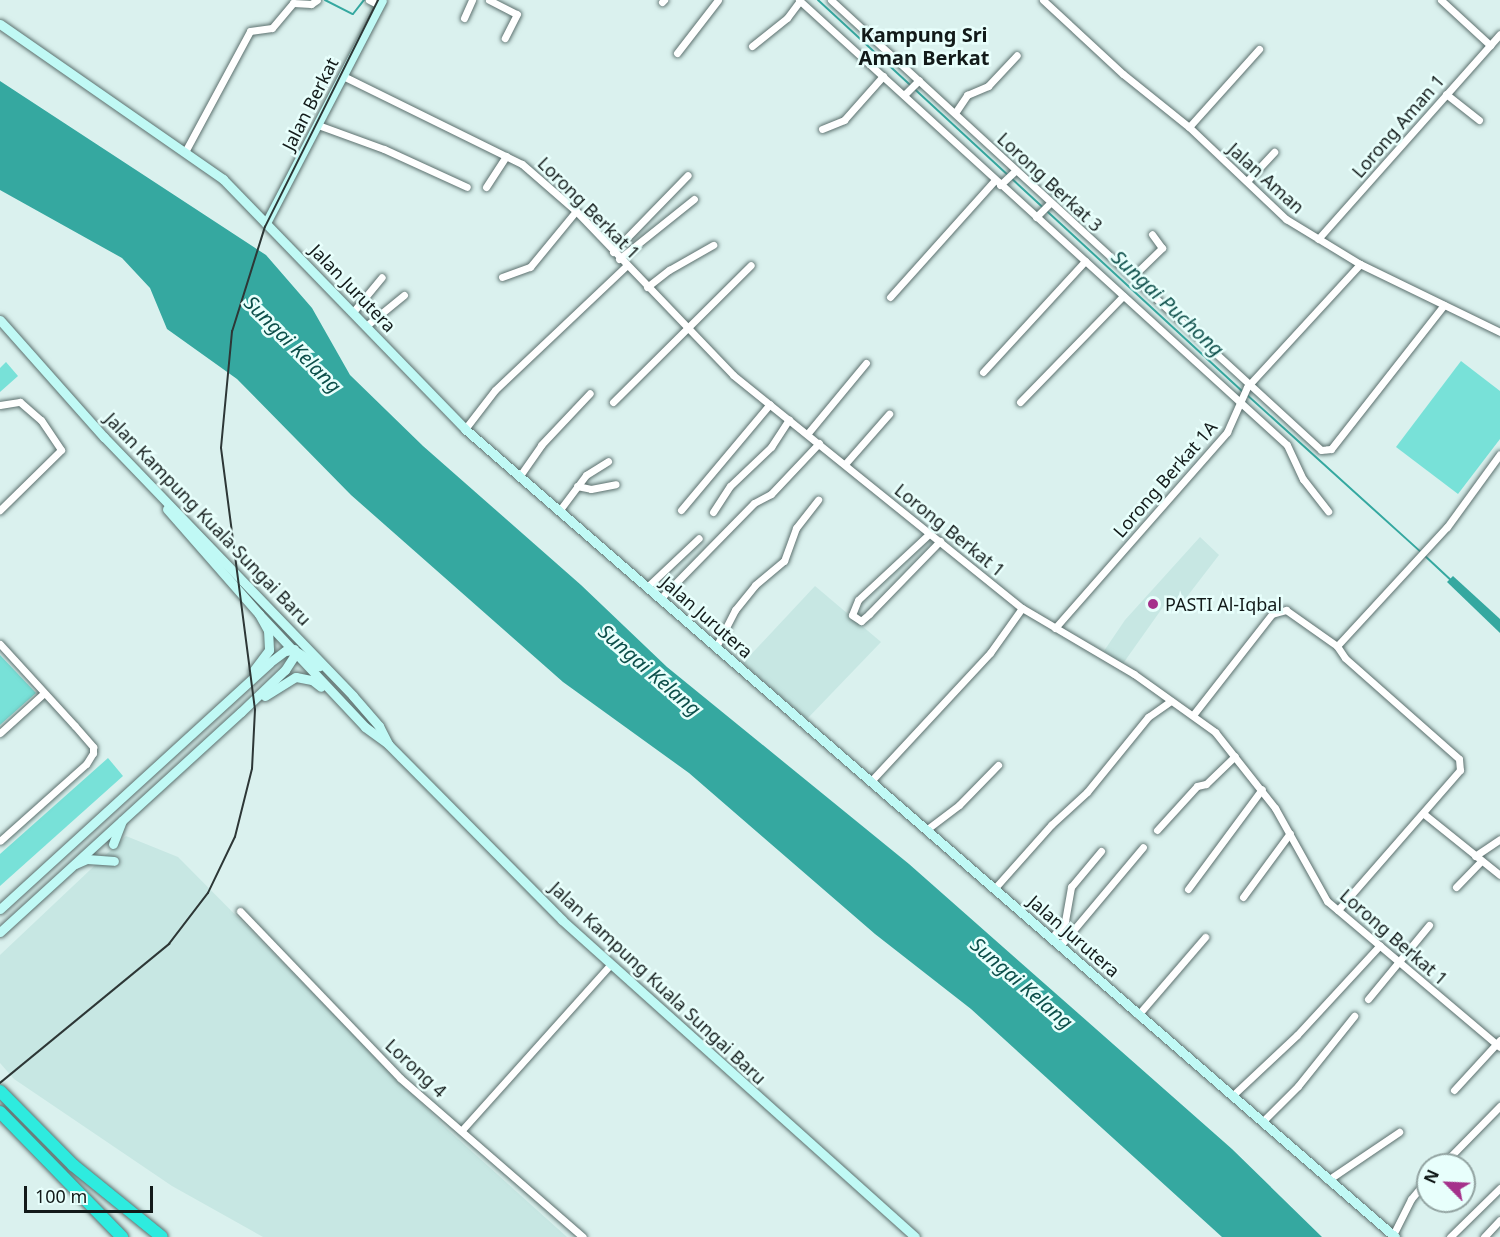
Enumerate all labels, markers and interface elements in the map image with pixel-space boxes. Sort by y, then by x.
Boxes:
district label: Kampung Sri Aman Berkat [859,22,989,69]
street label: Jalan Berkat [277,54,343,154]
street label: Lorong Aman 1 [1347,70,1449,182]
street label: Lorong Berkat 3 [993,128,1107,236]
street label: Jalan Aman [1223,138,1309,218]
street label: Lorong Berkat 1 [533,152,645,264]
street label: Jalan Jurutera [306,240,400,336]
water label: Sungai Puchong [1107,245,1229,361]
water label: Sungai Kelang [239,290,347,398]
street label: Jalan Kampung Kuala Sungai Baru [100,408,316,630]
street label: Lorong Berkat 1A [1109,416,1221,542]
street label: Lorong Berkat 1 [891,479,1009,581]
street label: Jalan Jurutera [657,571,757,663]
place label: PASTI Al-Iqbal [1165,593,1282,615]
marker: PASTI Al-Iqbal [1146,597,1160,611]
water label: Sungai Kelang [594,619,706,721]
street label: Jalan Kampung Kuala Sungai Baru [546,877,770,1089]
street label: Lorong Berkat 1 [1336,884,1452,990]
street label: Jalan Jurutera [1024,890,1124,982]
water label: Sungai Kelang [966,932,1078,1034]
street label: Lorong 4 [381,1034,451,1102]
north arrow [1416,1153,1476,1213]
text: N [1419,1166,1444,1187]
scale bar [27,1174,156,1212]
text: 100 m [35,1184,87,1208]

